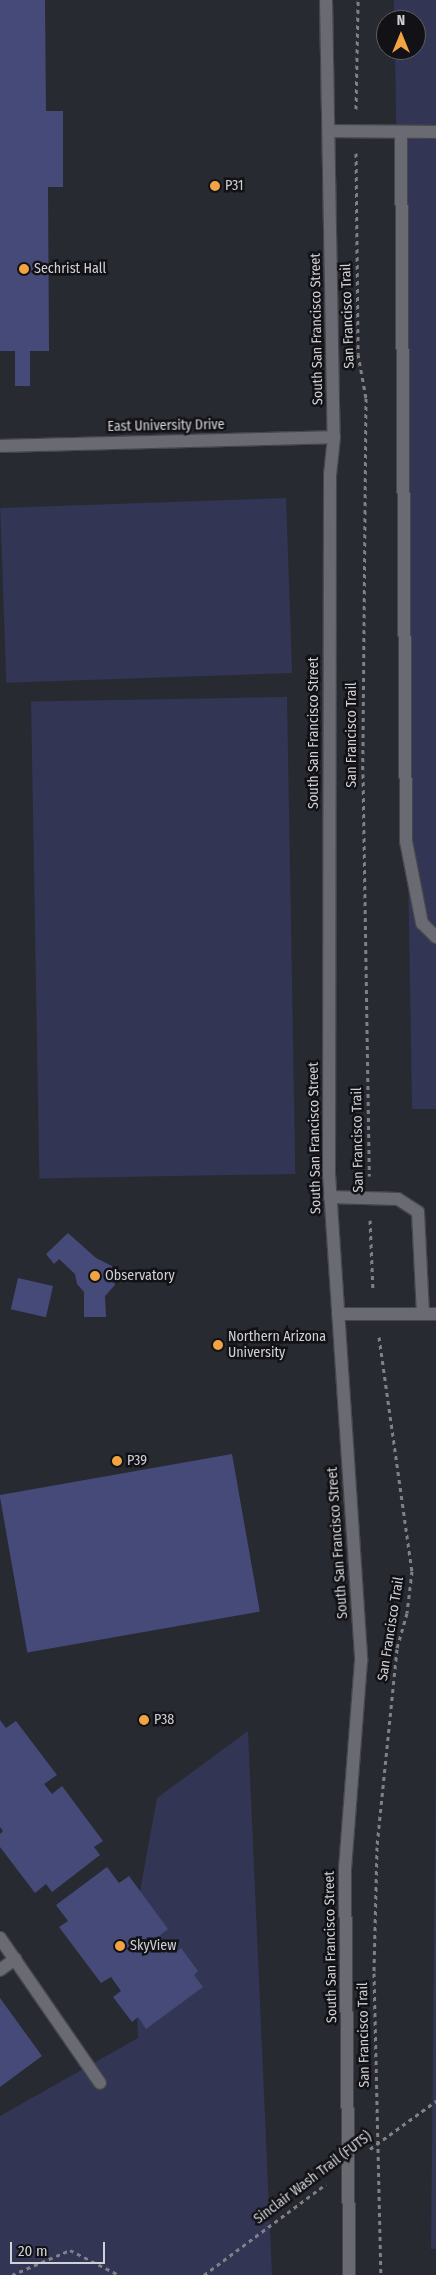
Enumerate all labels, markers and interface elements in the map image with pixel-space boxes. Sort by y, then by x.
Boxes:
north arrow [376,10,426,60]
text: N [397,12,405,29]
place label: P31 [225,178,243,194]
marker: P31 [209,180,221,192]
street label: South San Francisco Street [307,253,327,405]
place label: Sechrist Hall [34,261,106,277]
marker: Sechrist Hall [18,263,30,275]
street label: San Francisco Trail [338,263,358,369]
street label: East University Drive [107,417,225,435]
street label: South San Francisco Street [306,657,322,809]
street label: San Francisco Trail [344,682,360,788]
street label: South San Francisco Street [305,1062,325,1214]
street label: San Francisco Trail [349,1087,367,1193]
place label: Observatory [105,1268,175,1284]
marker: Observatory [89,1270,101,1282]
place label: Northern Arizona University [228,1329,326,1361]
marker: Northern Arizona University [212,1339,224,1351]
place label: P39 [127,1453,147,1469]
marker: P39 [111,1455,123,1467]
street label: South San Francisco Street [324,1467,352,1619]
street label: San Francisco Trail [374,1576,408,1682]
place label: P38 [154,1712,174,1728]
marker: P38 [138,1714,150,1726]
street label: South San Francisco Street [321,1871,341,2023]
place label: SkyView [130,1938,176,1954]
marker: SkyView [114,1940,126,1952]
street label: San Francisco Trail [355,1982,373,2088]
street label: Sinclair Wash Trail (FUTS) [251,2128,375,2228]
scale bar [12,2232,108,2264]
text: 20 m [18,2242,48,2260]

